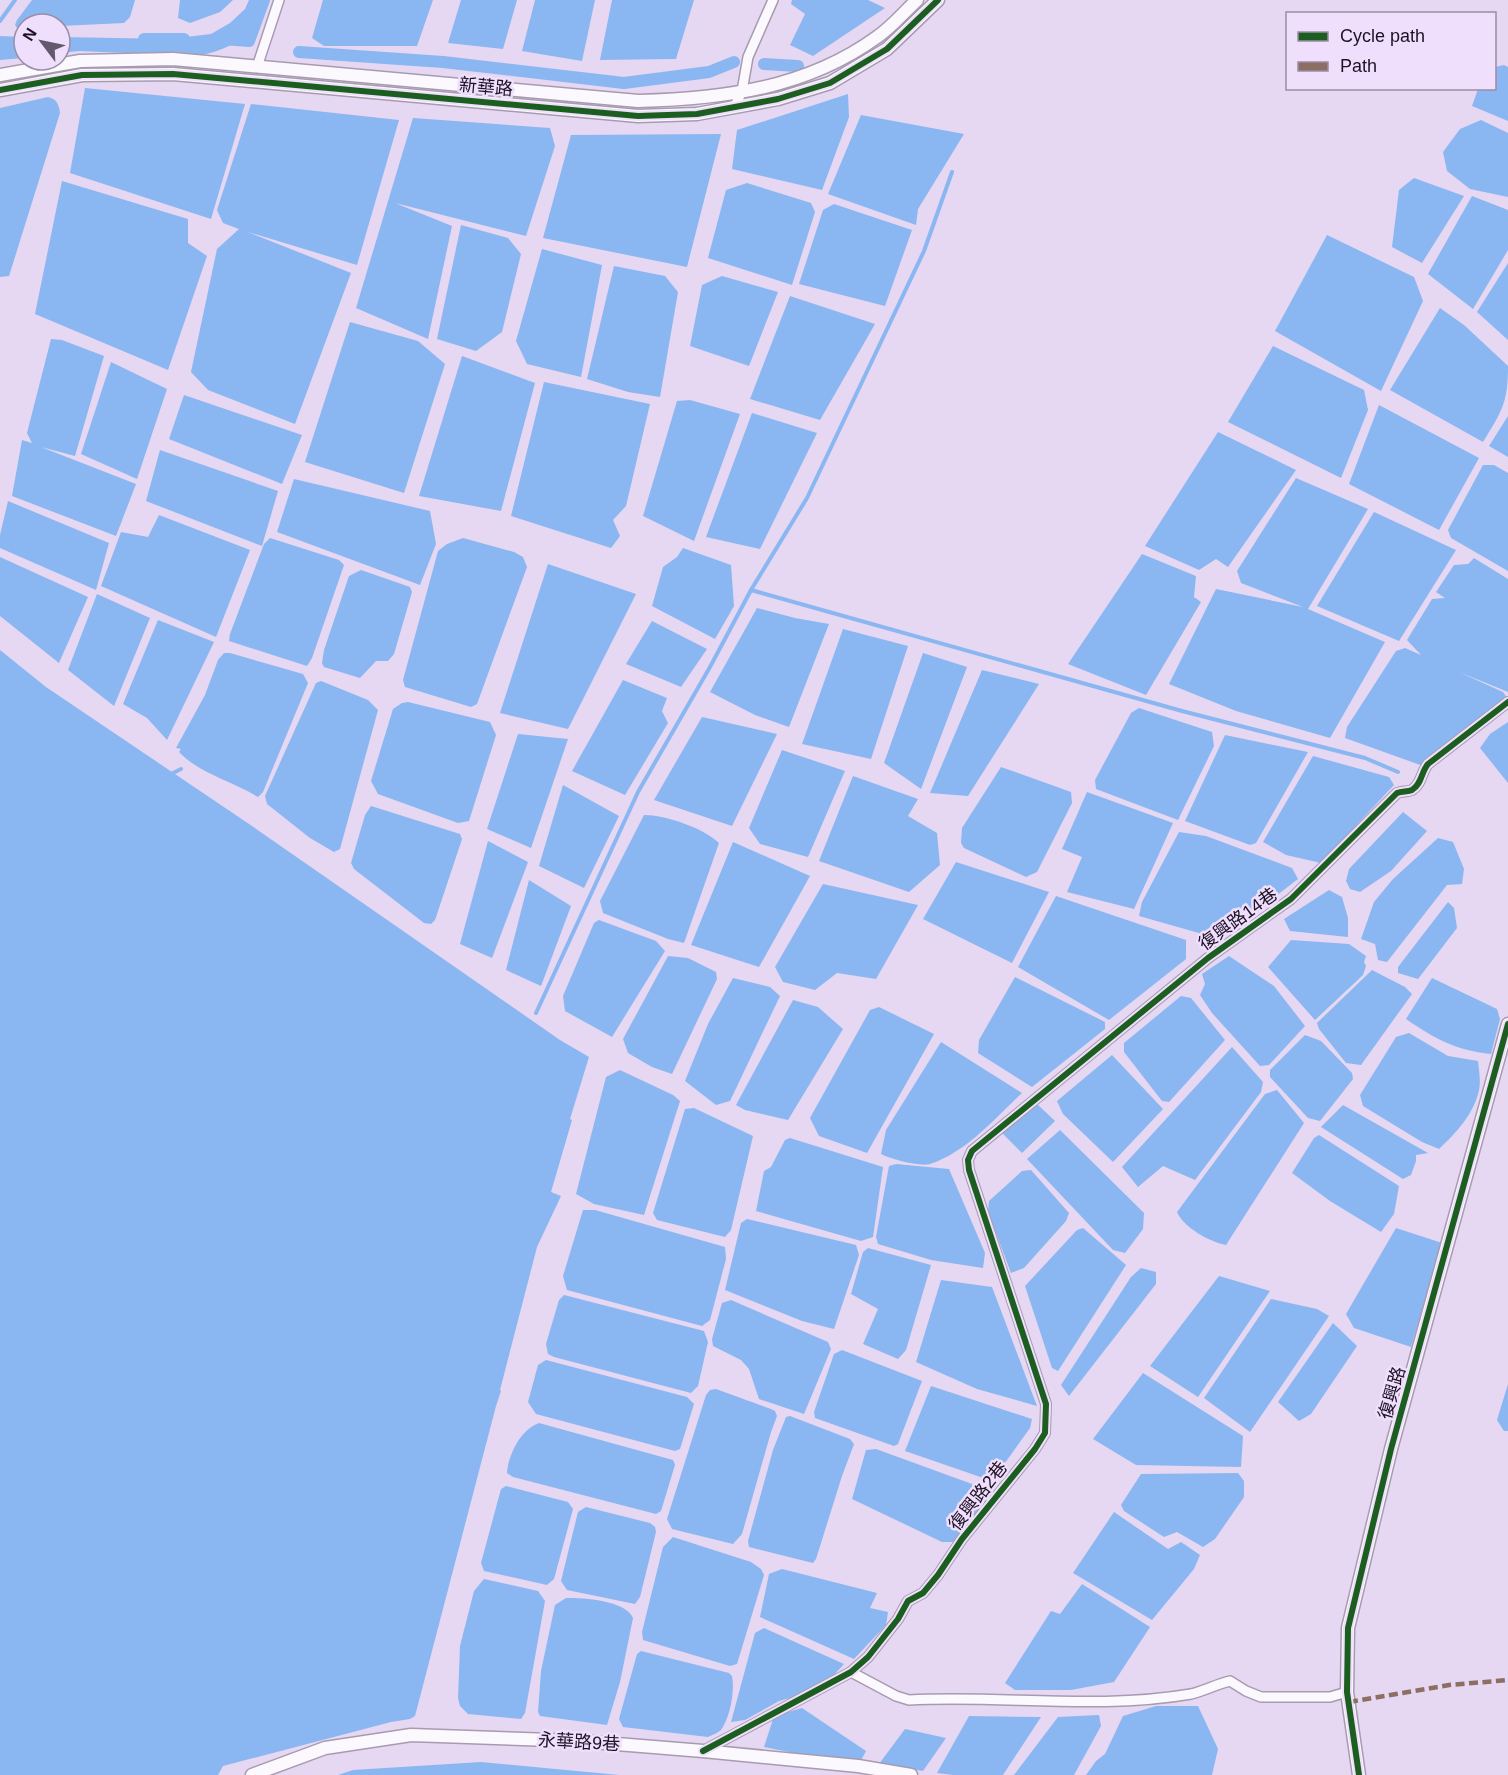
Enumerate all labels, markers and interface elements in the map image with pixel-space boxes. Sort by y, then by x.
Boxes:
north arrow [12,12,72,72]
legend [1286,12,1496,90]
text: N [19,25,40,44]
text: Cycle path [1340,26,1425,46]
text: Path [1340,56,1377,76]
street label: 新華路 [458,75,514,99]
street label: 復興路14巷 [1195,884,1281,954]
street label: 復興路 [1375,1364,1409,1422]
street label: 復興路2巷 [945,1458,1011,1534]
street label: 永華路9巷 [538,1730,620,1754]

